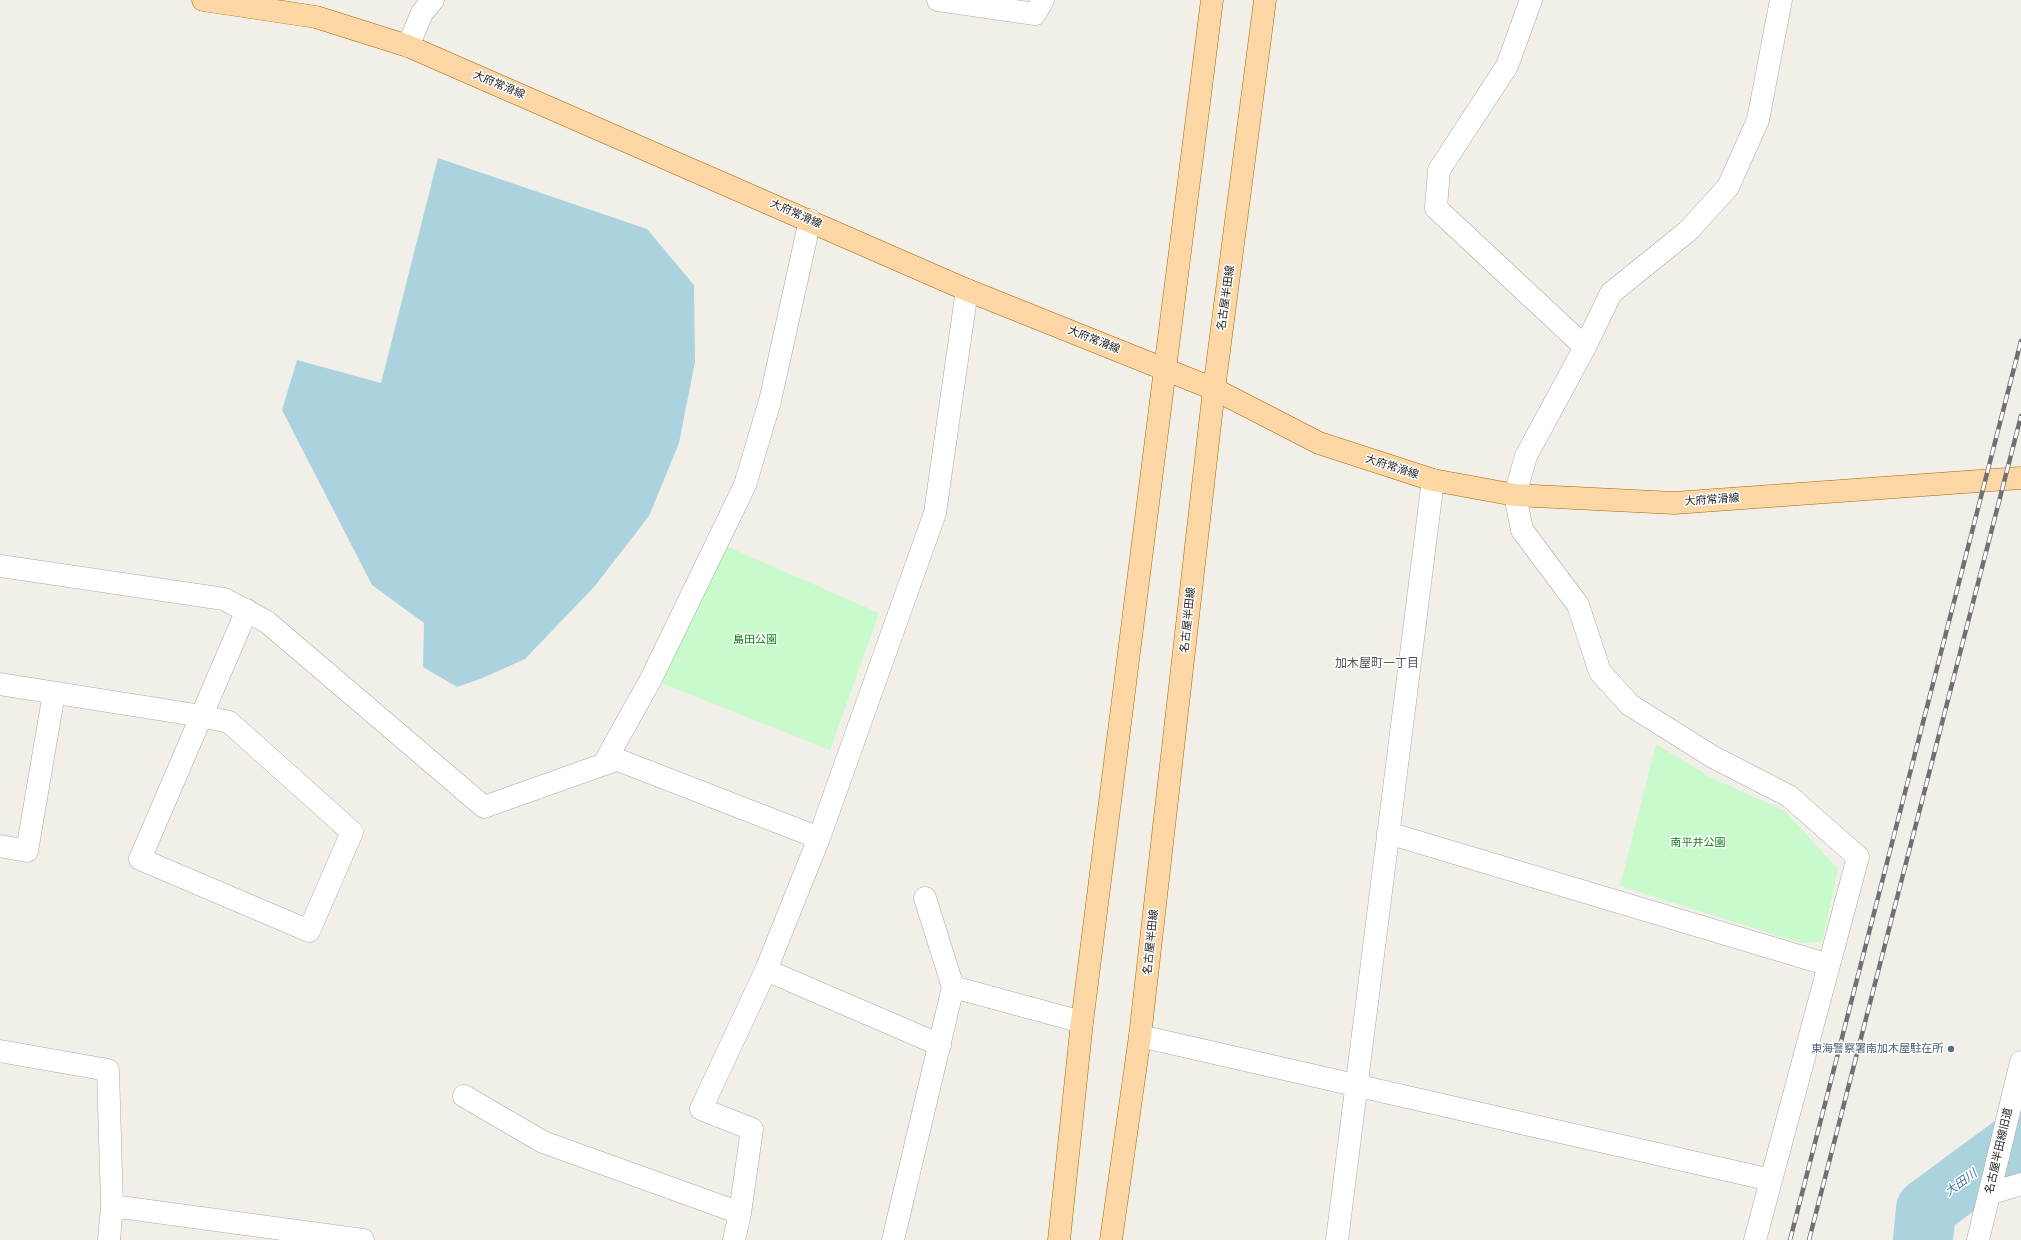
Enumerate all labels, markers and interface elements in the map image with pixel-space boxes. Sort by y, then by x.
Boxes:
street label: 大府常滑線 [471,68,527,102]
street label: 大府常滑線 [768,197,824,231]
street label: 名古屋半田線 [1215,264,1237,332]
street label: 大府常滑線 [1066,324,1122,356]
street label: 大府常滑線 [1364,452,1420,482]
street label: 大府常滑線 [1684,491,1740,509]
street label: 名古屋半田線 [1178,586,1198,654]
park label: 島田公園 [733,633,777,647]
district label: 加木屋町一丁目 [1335,657,1419,671]
park label: 南平井公園 [1671,836,1725,850]
street label: 名古屋半田線 [1141,908,1161,976]
place label: 東海警察署南加木屋駐在所 [1811,1042,1943,1056]
marker: 東海警察署南加木屋駐在所 [1946,1044,1956,1054]
street label: 名古屋半田線旧道 [1983,1107,2015,1195]
water label: 大田川 [1942,1167,1980,1199]

